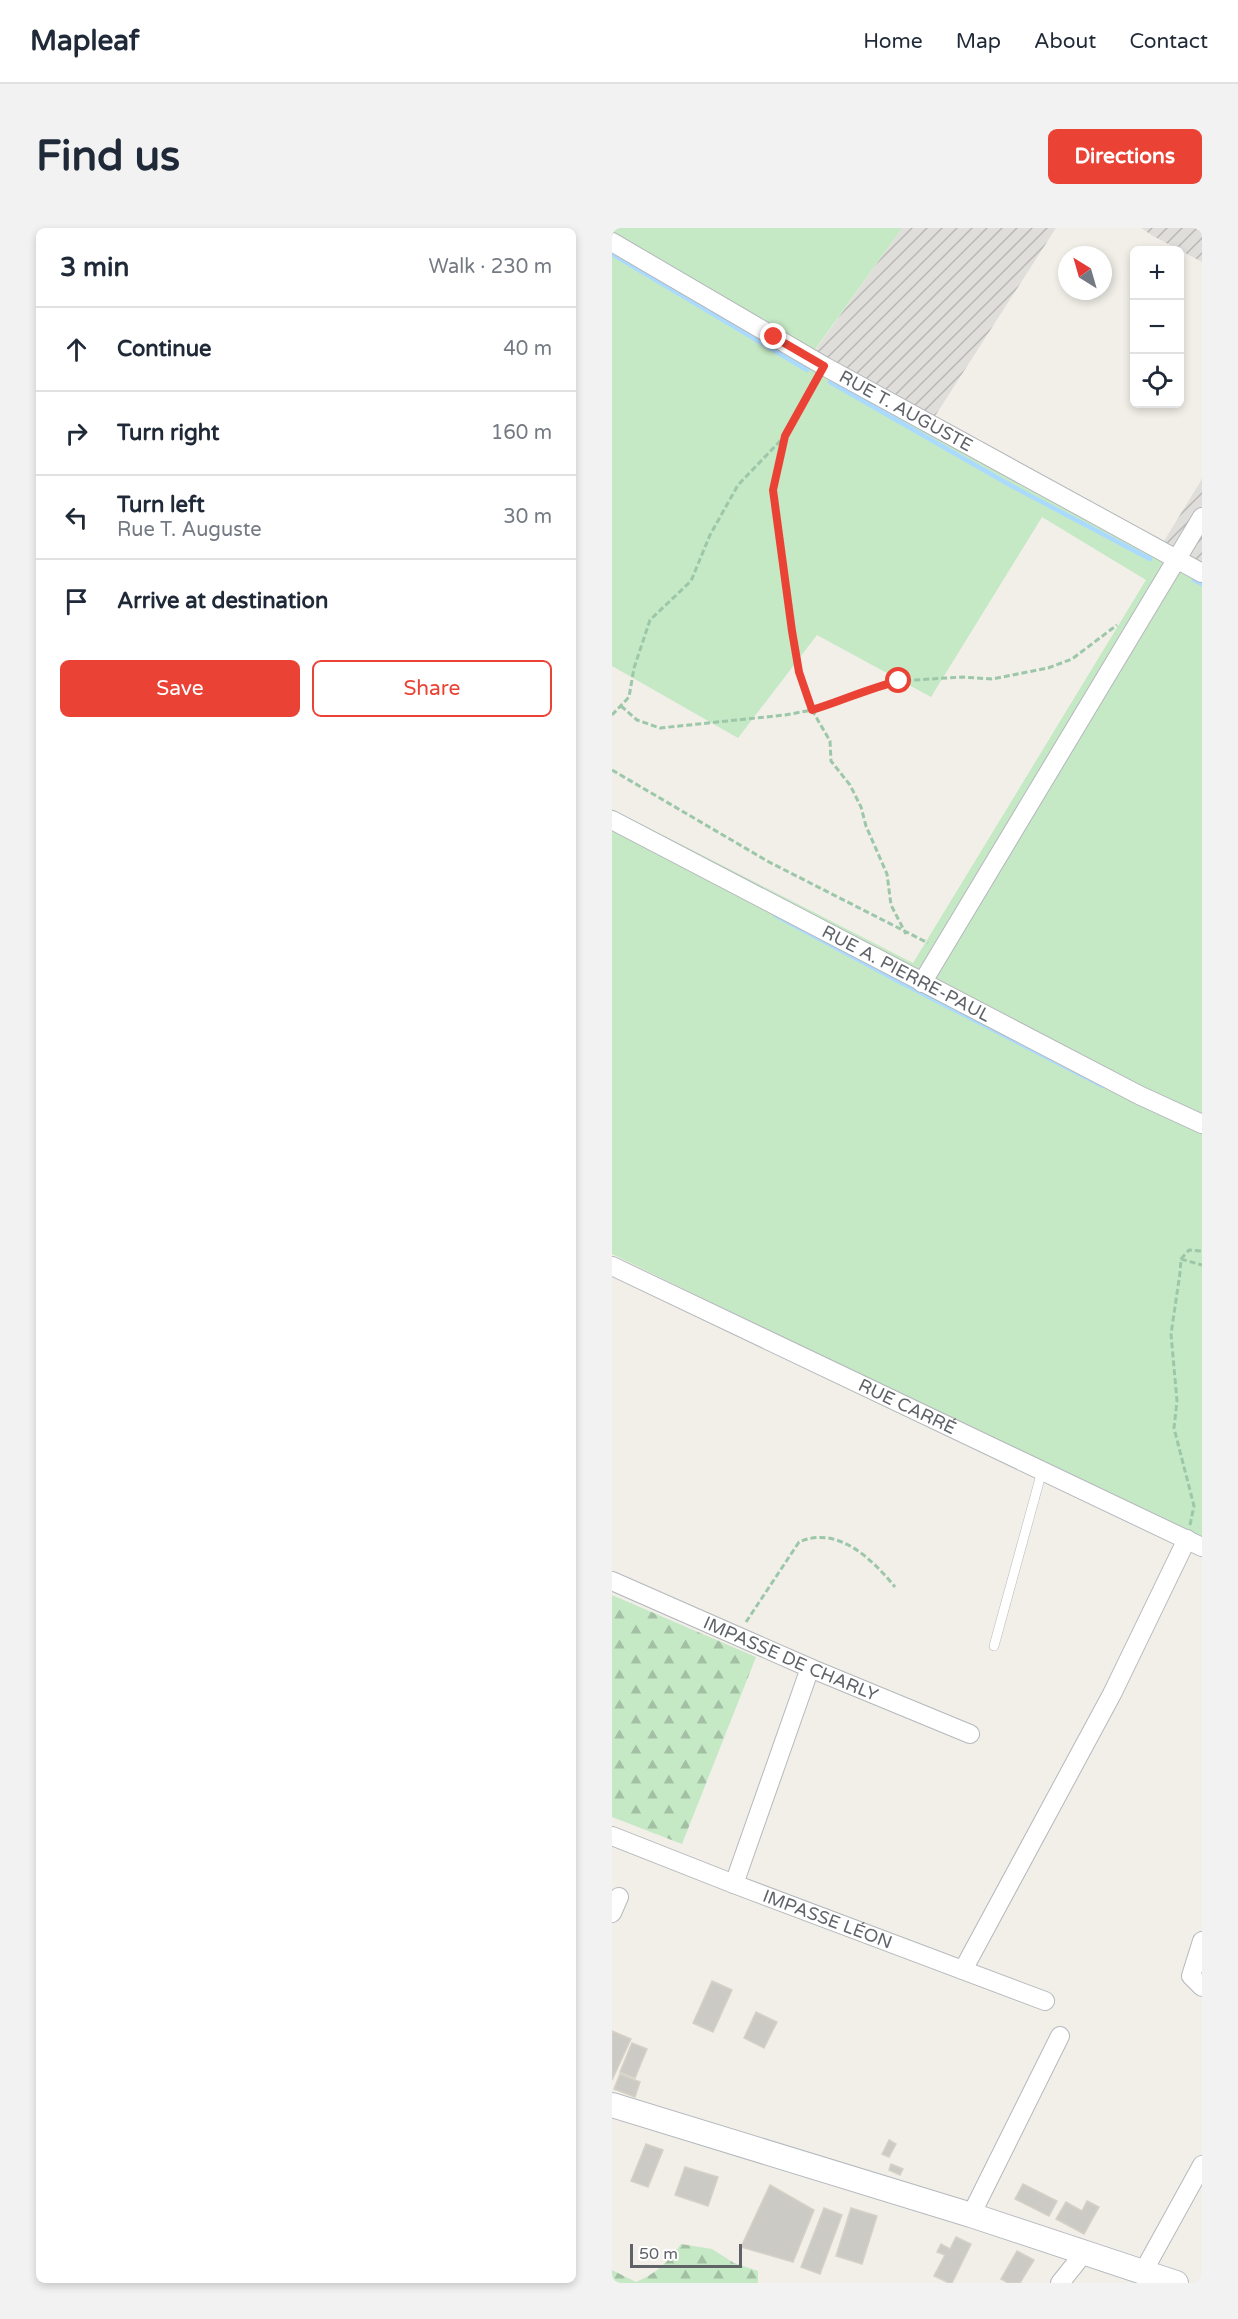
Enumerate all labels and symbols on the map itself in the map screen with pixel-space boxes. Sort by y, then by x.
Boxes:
north arrow [1058,246,1112,300]
route end [760,323,786,349]
street label: RUE T. AUGUSTE [835,365,977,456]
route start [885,667,911,693]
street label: RUE A. PIERRE-PAUL [818,921,995,1027]
street label: RUE CARRÉ [855,1374,960,1439]
street label: IMPASSE DE CHARLY [700,1612,882,1706]
street label: IMPASSE LÉON [760,1885,895,1953]
scale bar [630,2241,742,2268]

